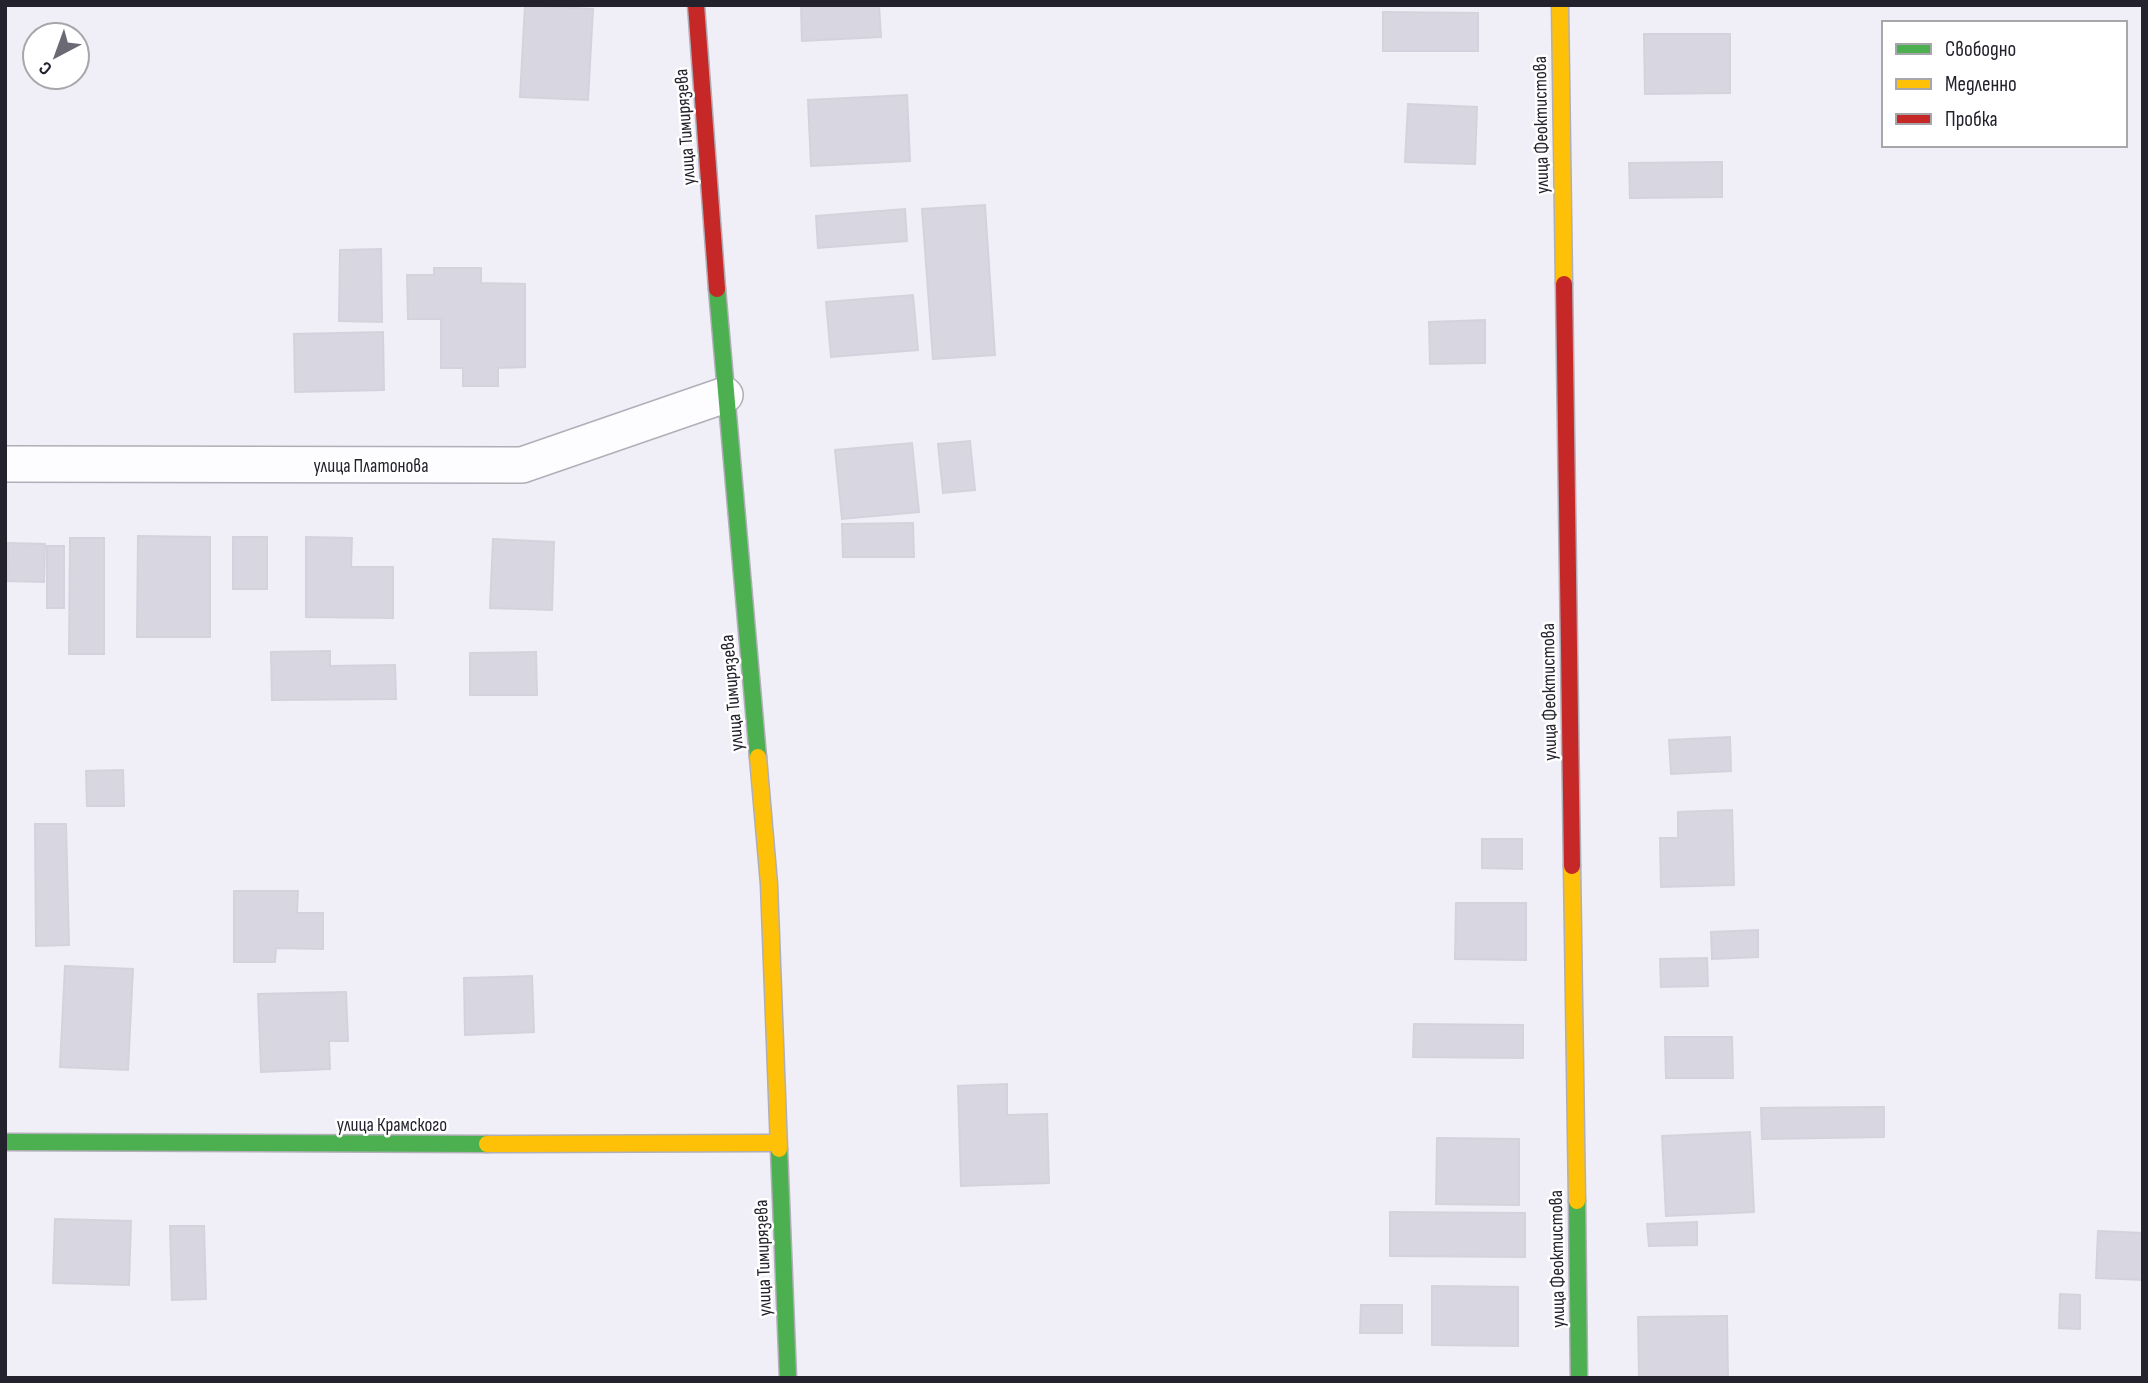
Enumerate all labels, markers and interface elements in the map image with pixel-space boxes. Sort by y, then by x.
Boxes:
north arrow [21,21,91,91]
legend [1882,21,2127,147]
text: Свободно [1945,37,2016,62]
text: С [34,56,57,80]
street label: улица Феоктистова [1529,56,1554,194]
street label: улица Тимирязева [670,68,701,186]
text: Медленно [1945,72,2017,97]
text: Пробка [1945,107,1998,132]
street label: улица Платонова [313,455,429,478]
street label: улица Феоктистова [1537,623,1562,761]
street label: улица Тимирязева [716,634,749,752]
street label: улица Крамского [337,1114,447,1137]
street label: улица Феоктистова [1545,1190,1570,1328]
street label: улица Тимирязева [750,1199,777,1317]

